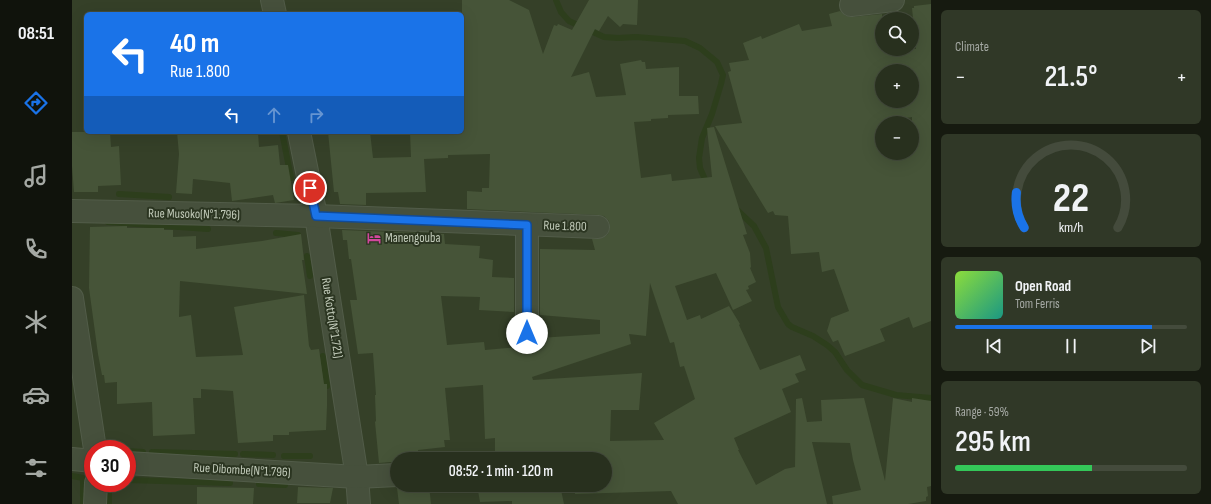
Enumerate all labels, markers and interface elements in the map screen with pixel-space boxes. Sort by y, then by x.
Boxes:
map controls [875,12,919,160]
button: search [875,12,919,56]
text: 08:51 [18,23,54,44]
text: 40 m [170,27,219,60]
icon: left [104,28,156,80]
text: Climate [955,39,989,55]
text: 21.5° [1044,59,1098,95]
text: Rue 1.800 [170,61,230,82]
button: + [875,64,919,108]
text: − [955,64,966,91]
text: + [1176,64,1187,91]
icon: directions [22,89,50,117]
icon: left [221,104,243,126]
icon: ahead [263,104,285,126]
icon: right [305,104,327,126]
button: − [875,116,919,160]
icon: music [22,162,50,190]
pin [293,171,327,205]
text: 22 [1053,174,1089,223]
icon: arrive [299,177,321,199]
street label: Rue Musoko(N°1.796) [148,205,240,223]
street label: Rue 1.800 [543,217,587,235]
text: km/h [1059,219,1083,236]
hotel icon: Manengouba [366,230,382,246]
place label: Manengouba [385,230,440,246]
icon: phone [22,235,50,263]
street label: Rue Kotto(N°1.721) [318,277,346,360]
text: Open Road [1015,277,1071,296]
text: Tom Ferris [1015,296,1060,312]
icon: climate [22,308,50,336]
position arrow [506,312,548,354]
icon: previous [983,335,1005,357]
icon: pause [1060,335,1082,357]
icon: next [1137,335,1159,357]
icon: car [22,381,50,409]
text: Range · 59% [955,404,1009,420]
text: 295 km [955,424,1031,460]
speed limit sign: 30 [84,440,136,492]
icon: filters [22,454,50,482]
street label: Rue Dibombe(N°1.796) [193,459,291,481]
text: 08:52 · 1 min · 120 m [449,462,553,481]

